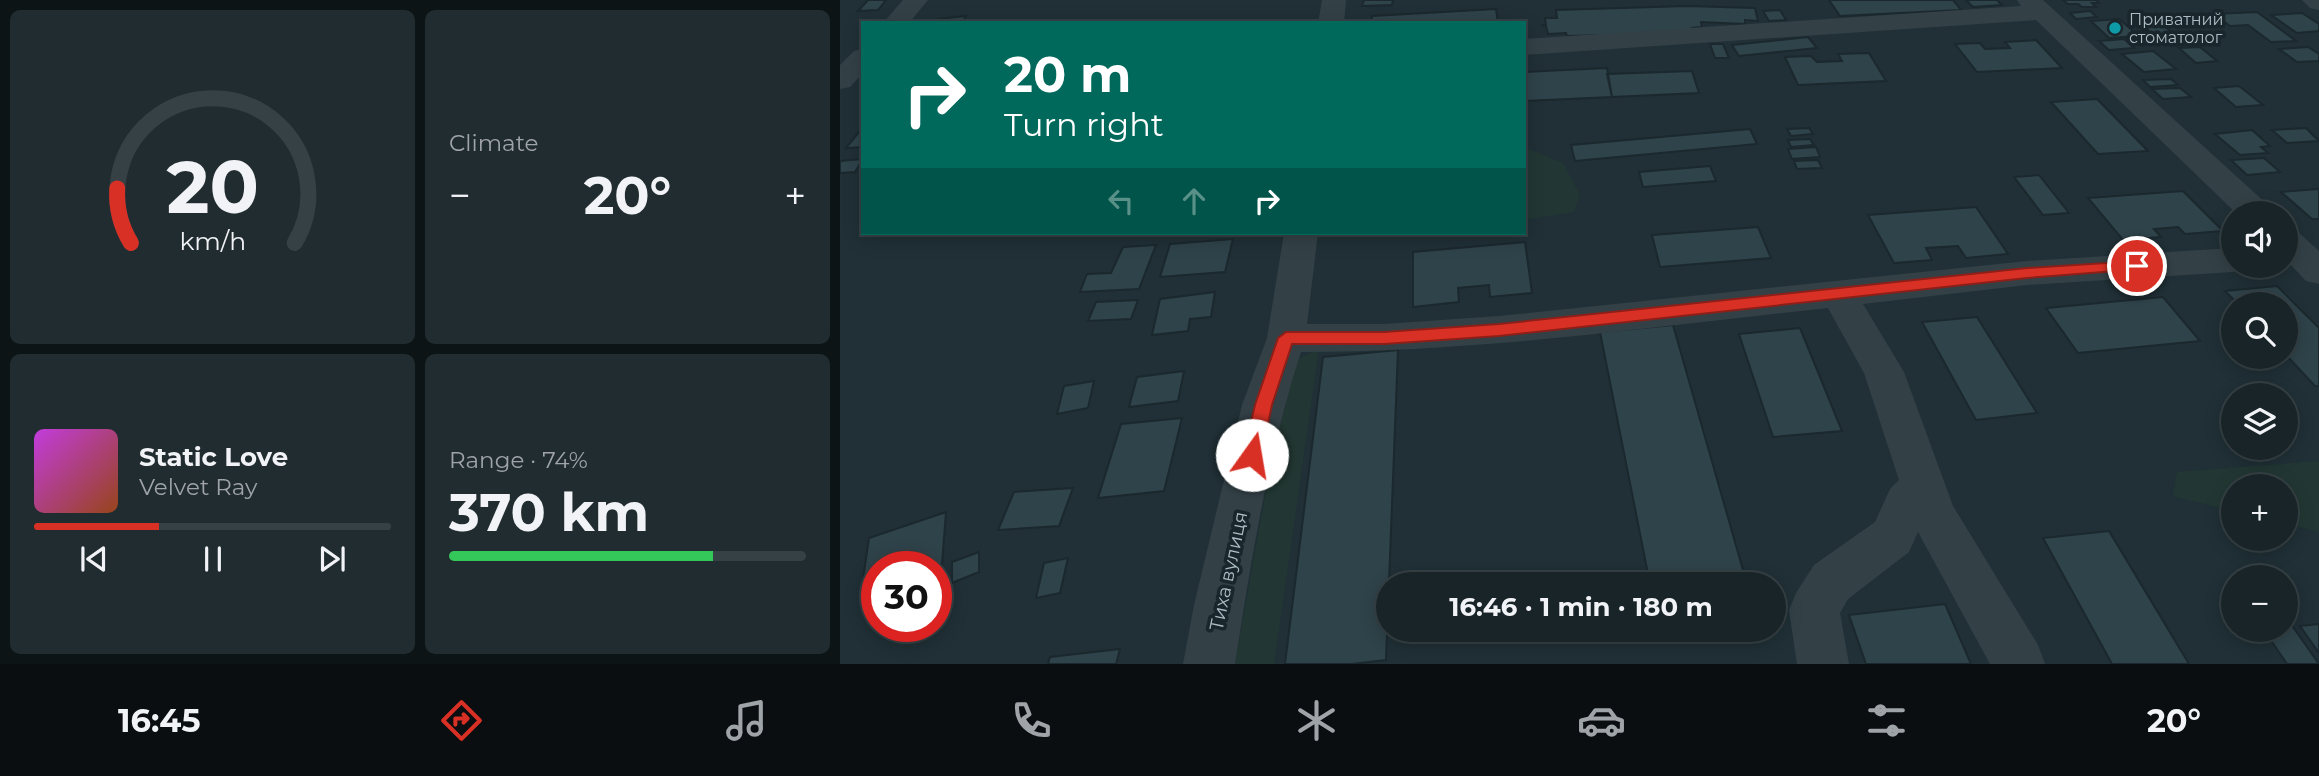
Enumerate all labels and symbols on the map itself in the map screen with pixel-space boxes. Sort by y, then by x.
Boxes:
place label: Приватний стоматолог [2129,10,2224,47]
marker: Приватний стоматолог [2107,20,2123,36]
pin [2107,236,2167,296]
position arrow [1215,418,1289,492]
street label: Тиха вулиця [1205,509,1252,633]
speed limit sign: 30 [861,551,952,642]

